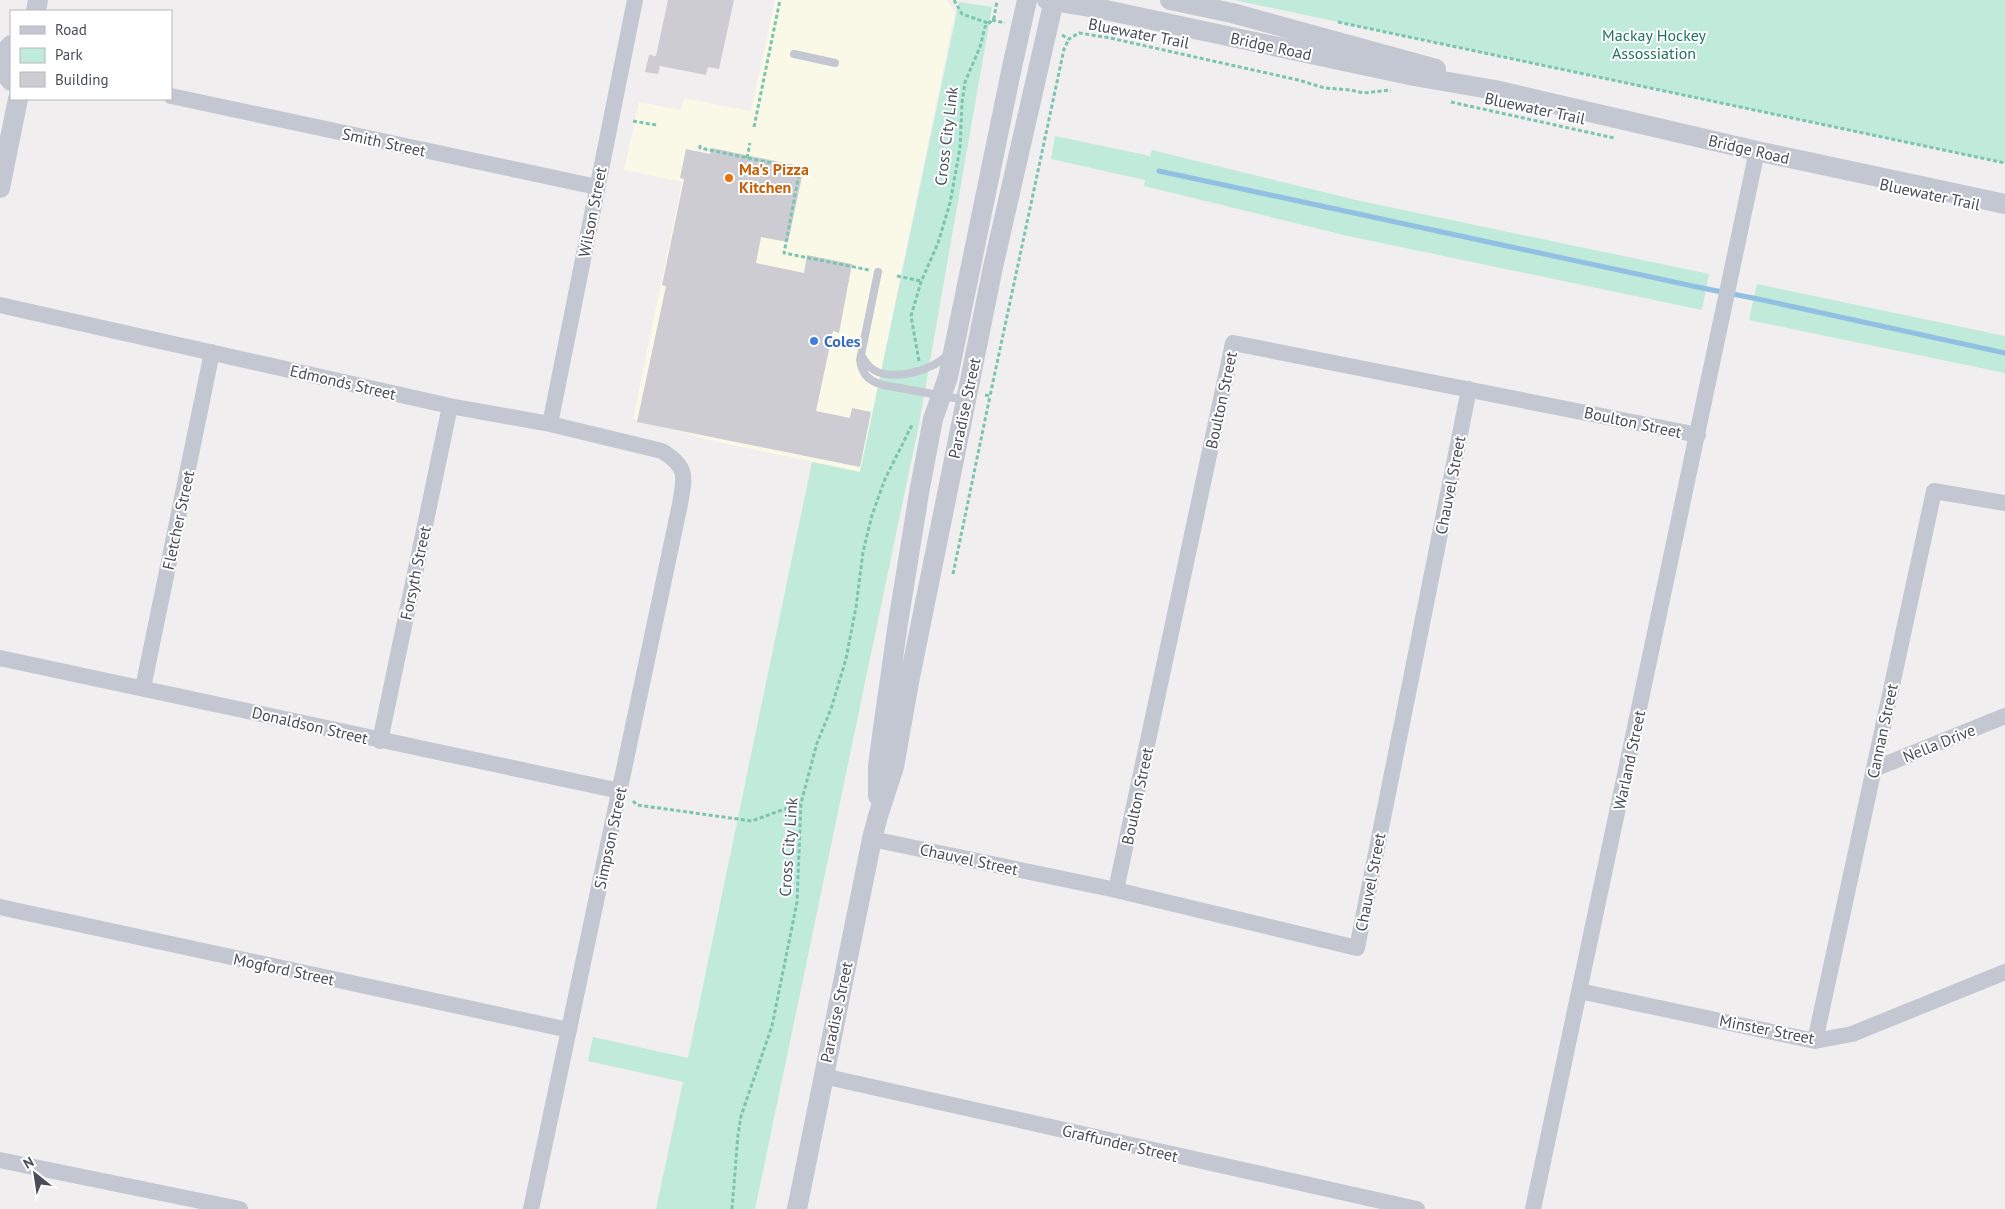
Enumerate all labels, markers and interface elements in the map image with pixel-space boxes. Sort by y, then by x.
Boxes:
legend [10,10,172,100]
street label: Bluewater Trail [1087,13,1191,53]
text: Road [55,20,87,39]
park label: Mackay Hockey Assossiation [1602,25,1706,63]
street label: Bridge Road [1229,28,1313,64]
text: Park [55,45,83,64]
text: Building [55,70,109,89]
street label: Cross City Link [930,85,962,187]
street label: Bluewater Trail [1483,88,1587,128]
street label: Smith Street [340,123,428,161]
street label: Bridge Road [1707,130,1791,168]
place label: Ma's Pizza Kitchen [739,159,809,197]
street label: Wilson Street [573,165,611,259]
marker: Ma's Pizza Kitchen [723,172,735,184]
street label: Bluewater Trail [1878,174,1982,214]
place label: Coles [824,331,861,351]
marker: Coles [808,335,820,347]
street label: Boulton Street [1201,349,1241,450]
street label: Paradise Street [944,355,985,460]
street label: Edmonds Street [288,360,398,404]
street label: Boulton Street [1583,402,1684,442]
street label: Chauvel Street [1431,433,1469,536]
street label: Fletcher Street [158,468,198,571]
street label: Forsyth Street [395,524,435,622]
street label: Cannan Street [1862,681,1902,780]
street label: Donaldson Street [250,702,370,748]
street label: Warland Street [1609,708,1649,812]
street label: Nella Drive [1900,719,1978,767]
street label: Boulton Street [1117,745,1157,846]
street label: Simpson Street [589,785,631,891]
street label: Cross City Link [775,796,801,897]
street label: Chauvel Street [1351,830,1389,933]
street label: Chauvel Street [918,839,1021,879]
street label: Mogford Street [232,949,337,990]
street label: Paradise Street [816,959,857,1064]
street label: Minster Street [1718,1010,1817,1048]
street label: Graffunder Street [1060,1120,1180,1166]
north arrow [10,1149,60,1199]
text: N [20,1153,37,1173]

